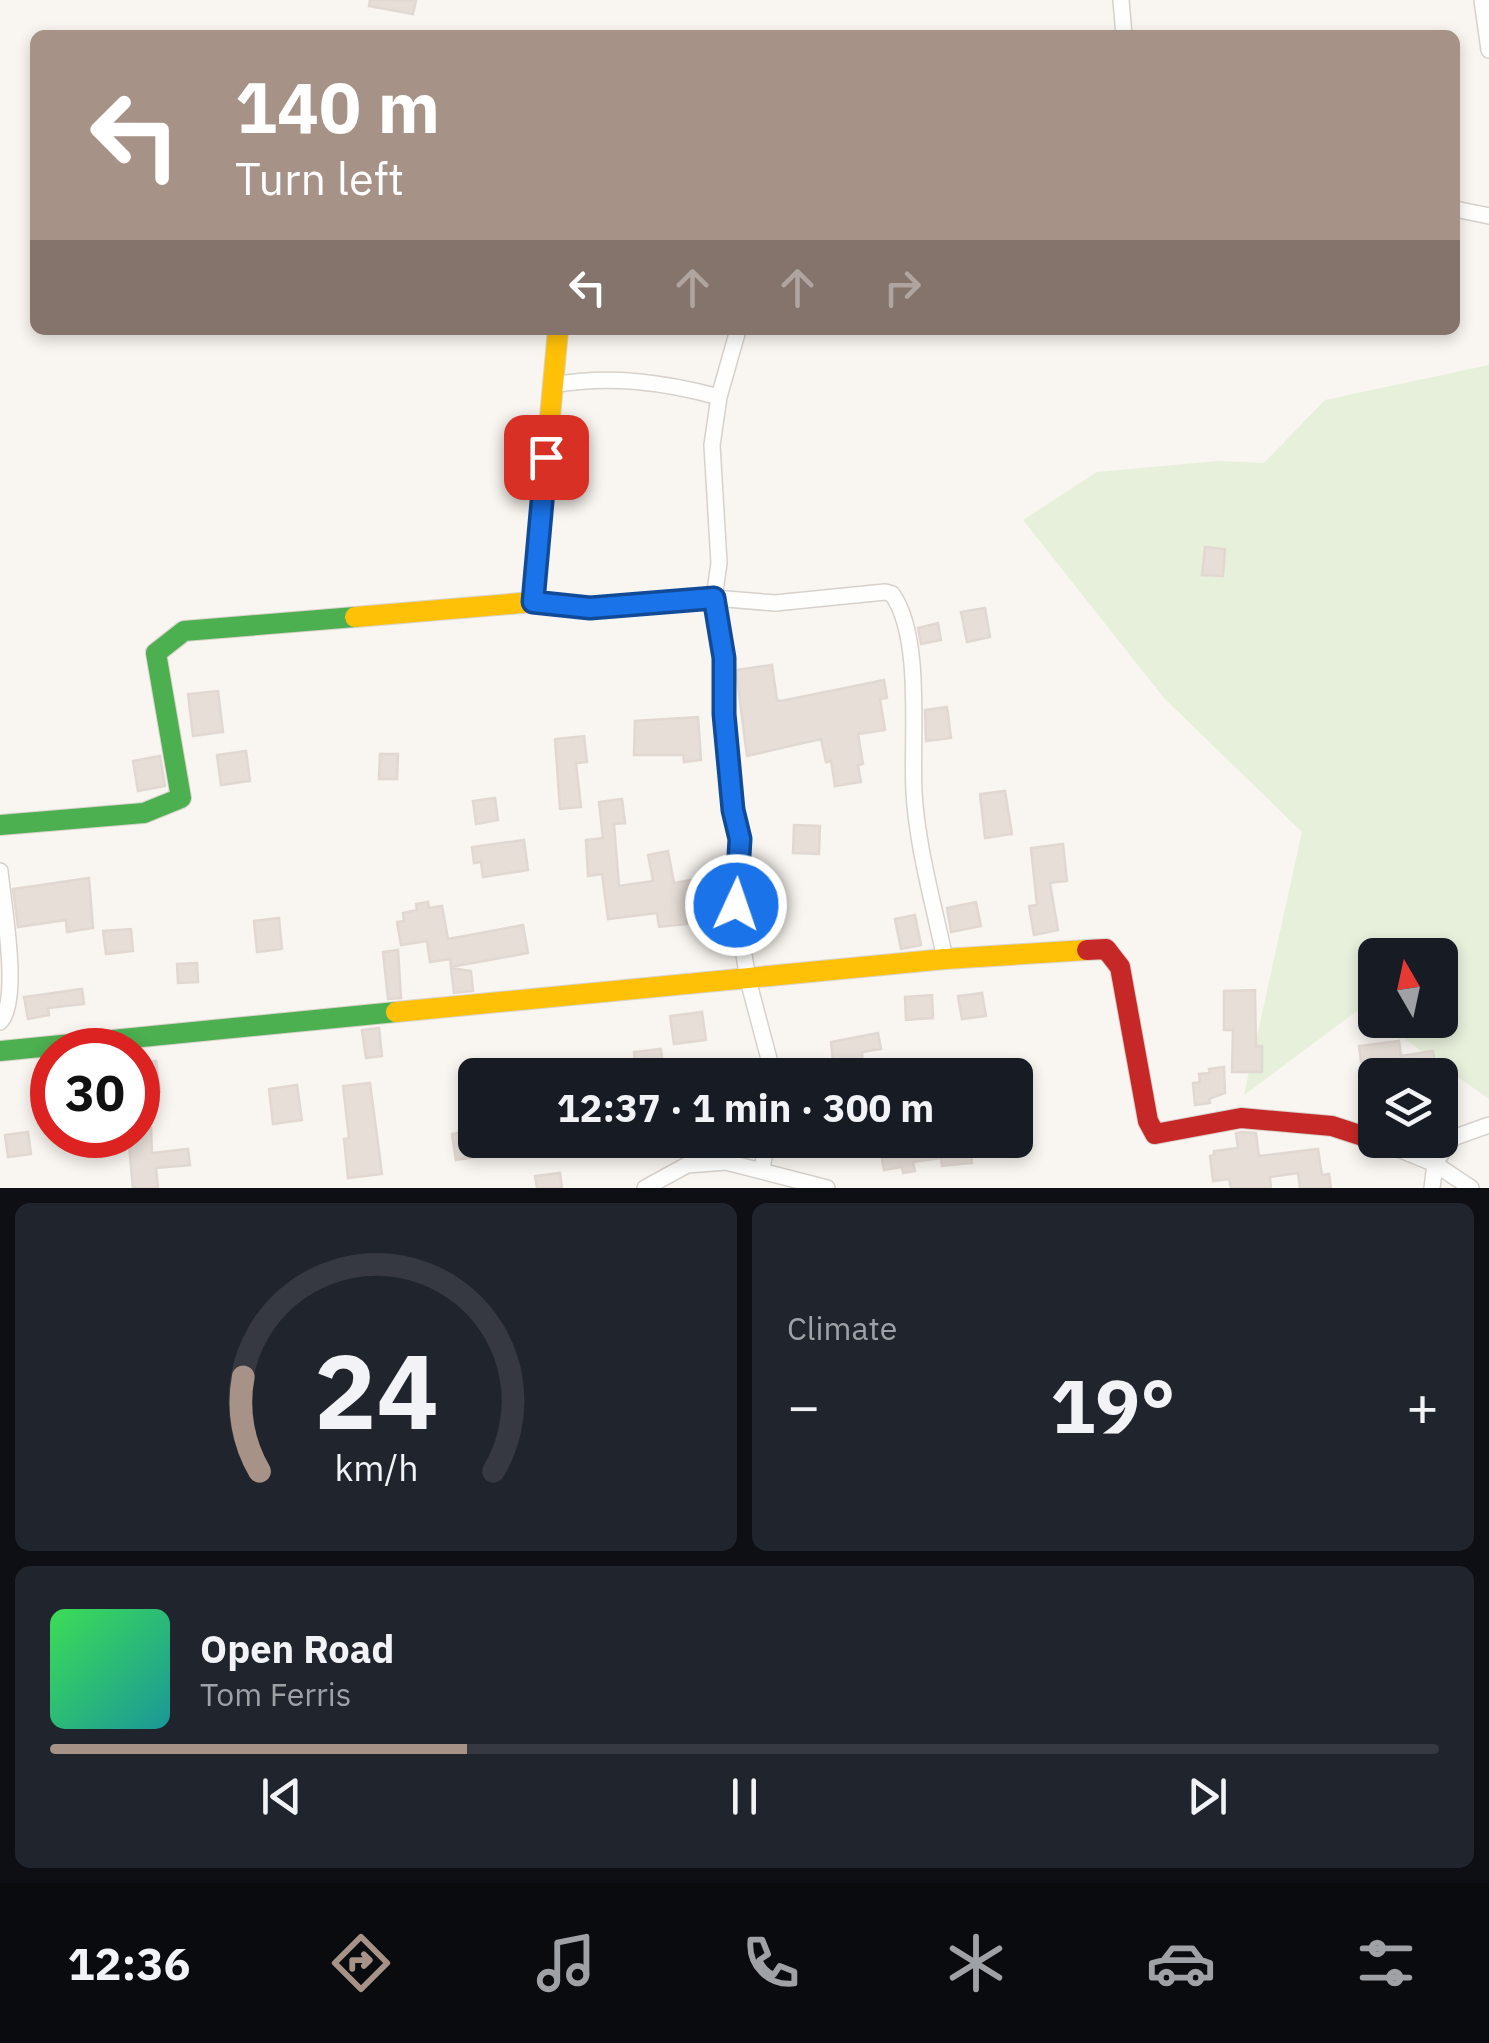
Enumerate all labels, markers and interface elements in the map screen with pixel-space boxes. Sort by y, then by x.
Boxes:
text: 140 m [235,61,440,152]
icon: left [70,70,200,200]
text: Turn left [235,149,404,207]
icon: left [560,260,615,315]
icon: ahead [665,260,720,315]
icon: ahead [770,260,825,315]
icon: right [875,260,930,315]
pin [504,415,589,500]
icon: arrive [519,430,574,485]
position arrow [684,853,788,957]
north arrow [1358,938,1458,1038]
map controls [1358,938,1458,1158]
speed limit sign: 30 [30,1028,160,1158]
button: layers [1358,1058,1458,1158]
text: 12:37 · 1 min · 300 m [557,1083,934,1132]
text: Climate [787,1307,897,1349]
text: 24 [314,1322,438,1458]
text: 19° [1050,1356,1176,1454]
text: − [787,1370,820,1441]
text: + [1406,1370,1439,1441]
text: km/h [334,1444,418,1491]
text: Open Road [200,1624,394,1673]
text: Tom Ferris [200,1673,351,1715]
icon: previous [254,1769,309,1824]
icon: pause [717,1769,772,1824]
icon: next [1180,1769,1235,1824]
icon: directions [326,1928,396,1998]
icon: music [531,1928,601,1998]
icon: phone [736,1928,806,1998]
icon: climate [941,1928,1011,1998]
icon: car [1146,1928,1216,1998]
icon: filters [1351,1928,1421,1998]
text: 12:36 [68,1934,190,1992]

